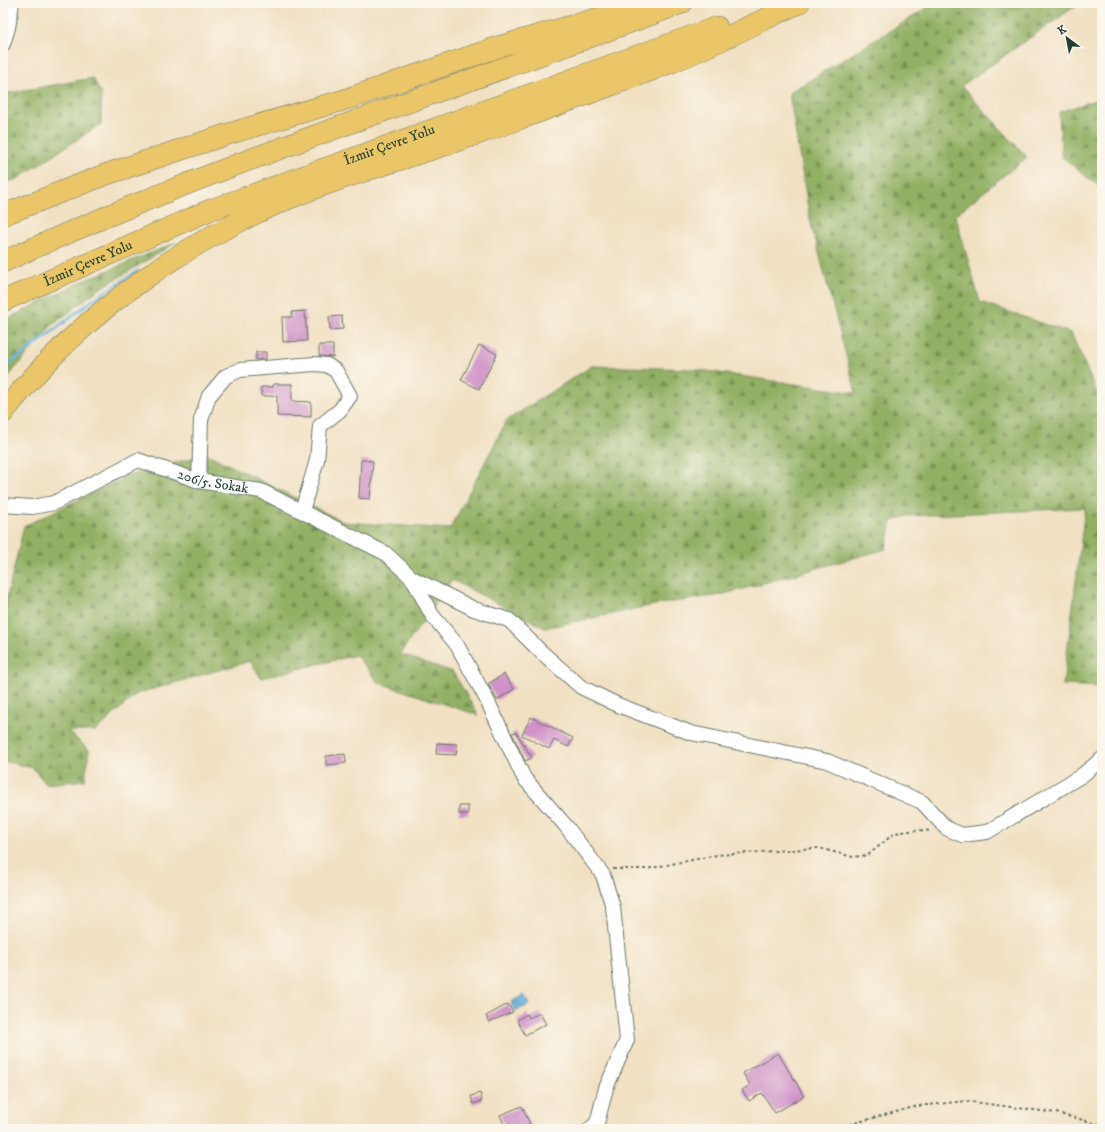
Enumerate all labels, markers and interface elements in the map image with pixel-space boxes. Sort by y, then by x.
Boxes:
north arrow [1047,18,1087,58]
text: K [1055,22,1069,38]
street label: İzmir Çevre Yolu [342,120,438,170]
street label: İzmir Çevre Yolu [41,236,136,291]
street label: 206/5. Sokak [175,465,250,498]

